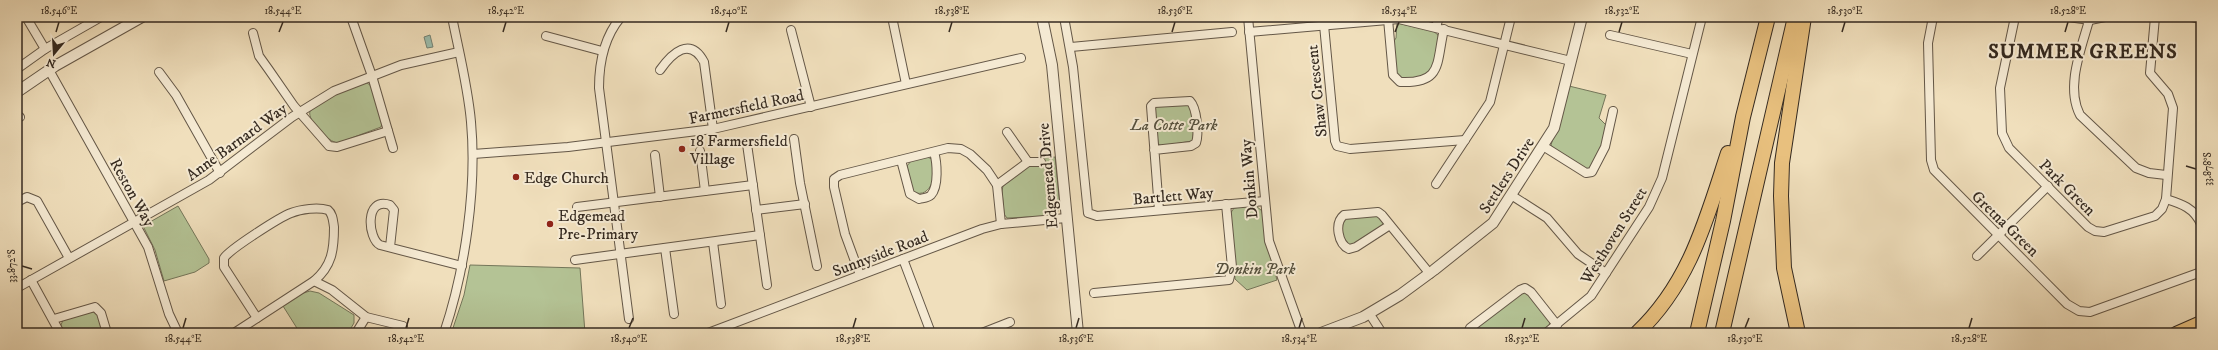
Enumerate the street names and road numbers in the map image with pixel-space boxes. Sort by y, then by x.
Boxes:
street label: Shaw Crescent [1302,44,1332,138]
street label: Farmersfield Road [687,85,806,129]
street label: Anne Barnard Way [182,98,291,185]
street label: Edgemead Drive [1033,122,1063,230]
street label: Settlers Drive [1475,133,1539,217]
street label: Donkin Way [1236,138,1262,220]
street label: Reston Way [105,155,159,231]
street label: Park Green [2035,155,2100,221]
street label: Bartlett Way [1132,182,1215,209]
street label: Westhoven Street [1576,183,1652,288]
street label: Gretna Green [1967,187,2044,261]
street label: Sunnyside Road [830,227,931,281]

